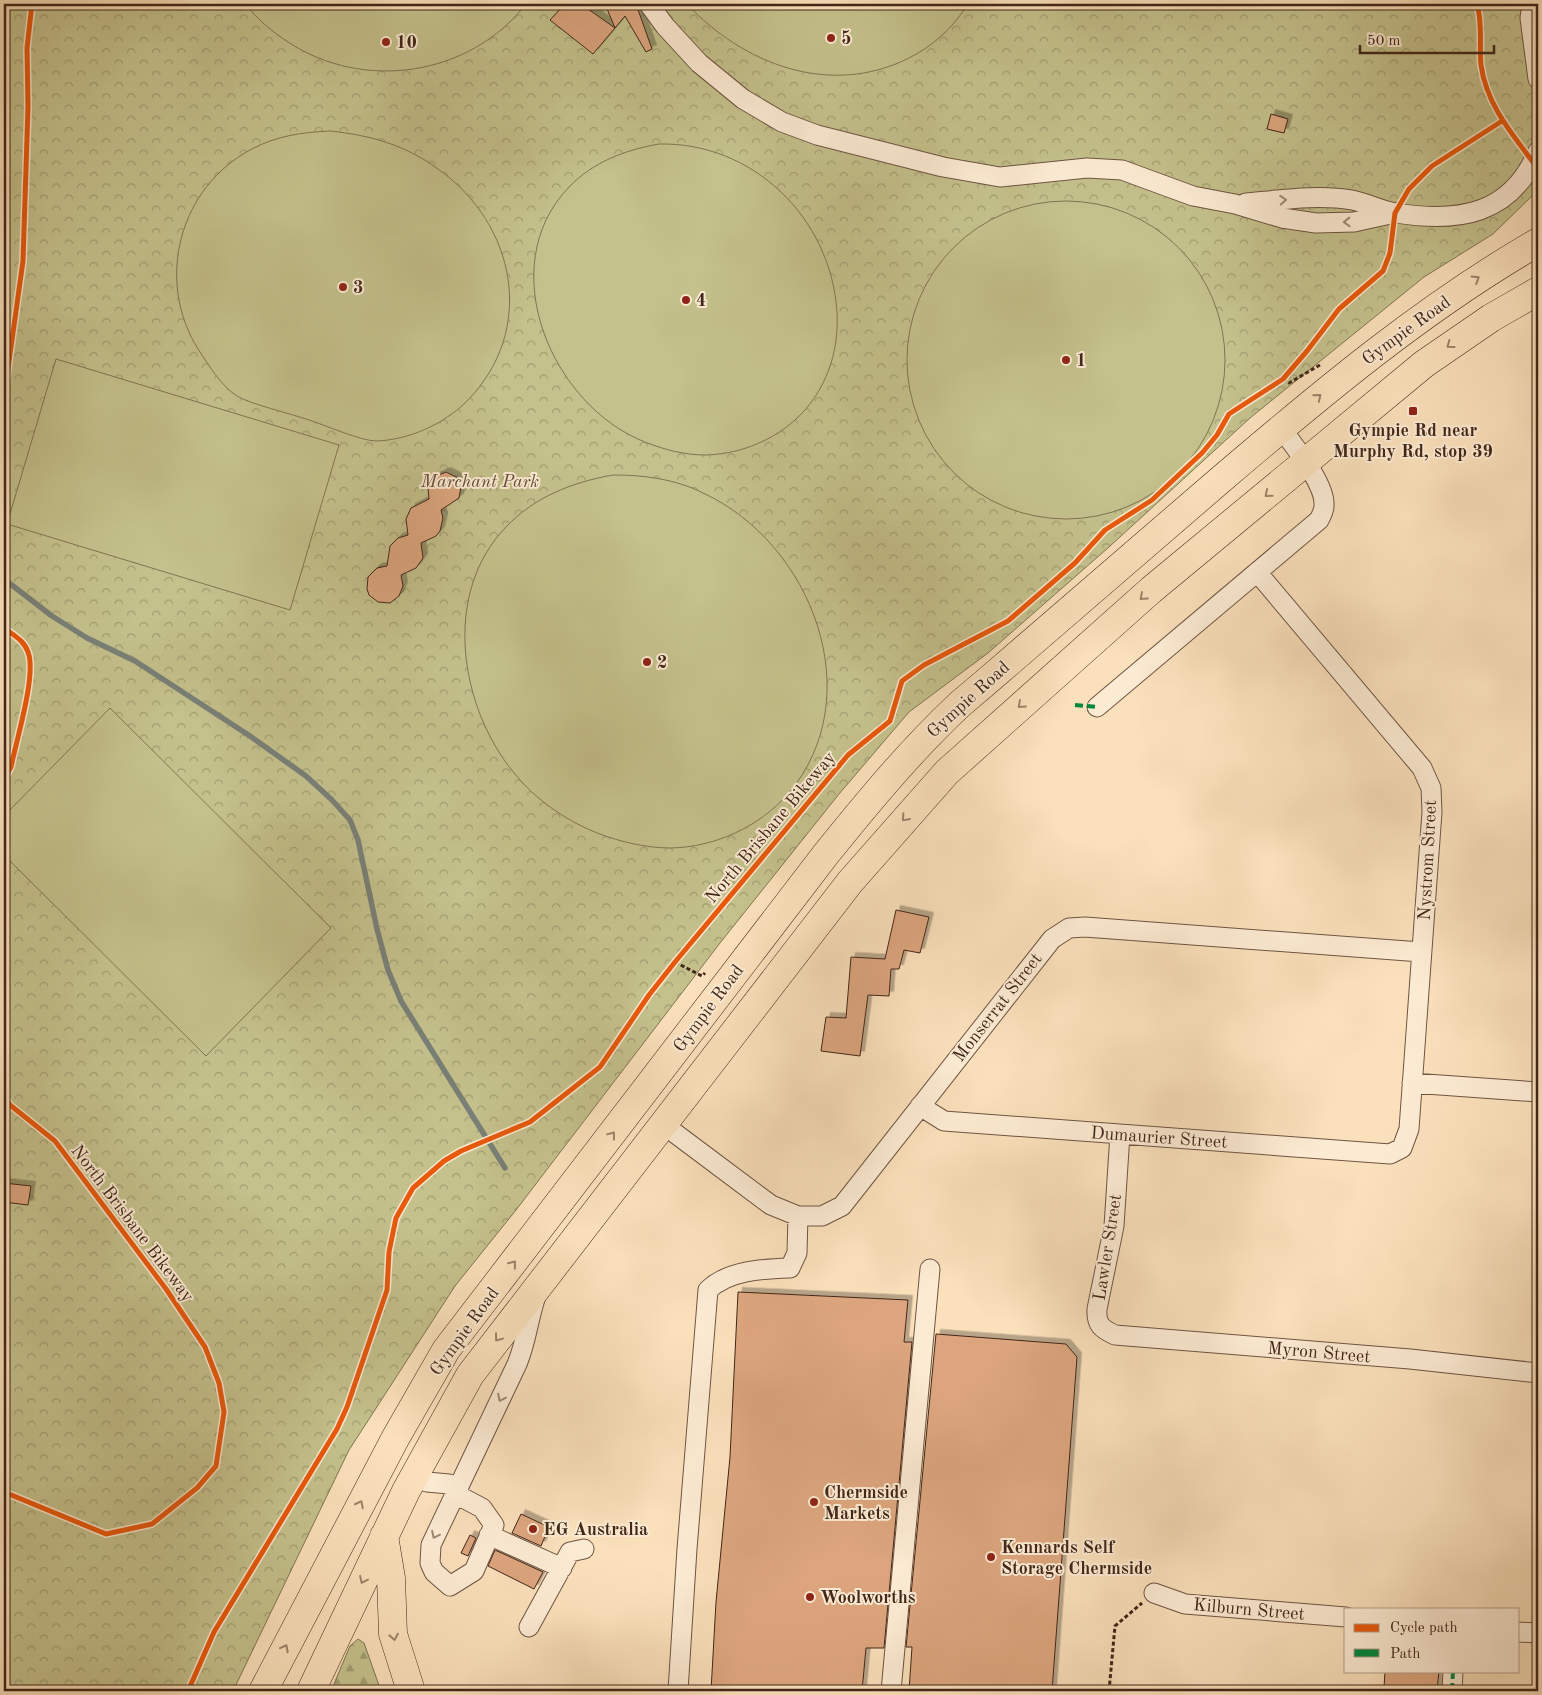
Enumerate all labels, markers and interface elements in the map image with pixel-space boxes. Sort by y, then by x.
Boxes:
scale bar [1360,22,1493,54]
place label: 5 [841,30,851,48]
marker: 5 [825,32,837,44]
place label: 10 [396,34,417,52]
text: 50 m [1367,34,1401,49]
marker: 10 [380,36,392,48]
one-way arrow [1280,194,1288,205]
one-way arrow [1343,217,1351,228]
one-way arrow [1471,276,1480,285]
place label: 3 [353,279,363,297]
marker: 3 [337,281,349,293]
place label: 4 [696,292,706,310]
street label: Gympie Road [1359,293,1454,369]
marker: 4 [680,294,692,306]
one-way arrow [1446,339,1456,348]
place label: 1 [1076,352,1086,370]
marker: 1 [1060,354,1072,366]
one-way arrow [1312,394,1321,402]
marker: Gympie Rd near Murphy Rd, stop 39 [1407,405,1419,417]
place label: Gympie Rd near Murphy Rd, stop 39 [1333,422,1493,461]
park label: Marchant Park [420,473,539,491]
one-way arrow [1264,488,1273,497]
one-way arrow [1139,592,1148,601]
place label: 2 [657,654,667,672]
marker: 2 [641,656,653,668]
street label: Gympie Road [924,658,1013,741]
one-way arrow [1018,699,1027,708]
street label: North Brisbane Bikeway [702,748,839,907]
street label: Nystrom Street [1416,799,1440,921]
one-way arrow [902,813,911,822]
street label: Monserrat Street [950,950,1046,1065]
street label: Gympie Road [670,961,747,1056]
street label: Dumaurier Street [1090,1124,1228,1152]
one-way arrow [606,1132,614,1141]
street label: North Brisbane Bikeway [67,1142,197,1306]
street label: Lawler Street [1091,1193,1125,1302]
one-way arrow [507,1260,516,1270]
street label: Gympie Road [427,1284,503,1379]
one-way arrow [495,1332,504,1342]
street label: Myron Street [1267,1340,1371,1366]
one-way arrow [497,1393,508,1402]
place label: Chermside Markets [824,1484,908,1523]
marker: Chermside Markets [808,1496,820,1508]
one-way arrow [354,1500,364,1509]
place label: EG Australia [543,1521,648,1539]
marker: EG Australia [527,1523,539,1535]
one-way arrow [431,1530,441,1539]
place label: Kennards Self Storage Chermside [1001,1539,1152,1578]
marker: Kennards Self Storage Chermside [985,1551,997,1563]
one-way arrow [359,1575,370,1584]
place label: Woolworths [820,1589,916,1607]
marker: Woolworths [804,1591,816,1603]
street label: Kilburn Street [1192,1596,1305,1624]
legend [1344,1608,1520,1672]
text: Cycle path [1390,1621,1458,1636]
one-way arrow [388,1633,399,1641]
one-way arrow [279,1644,289,1653]
text: Path [1390,1647,1420,1662]

